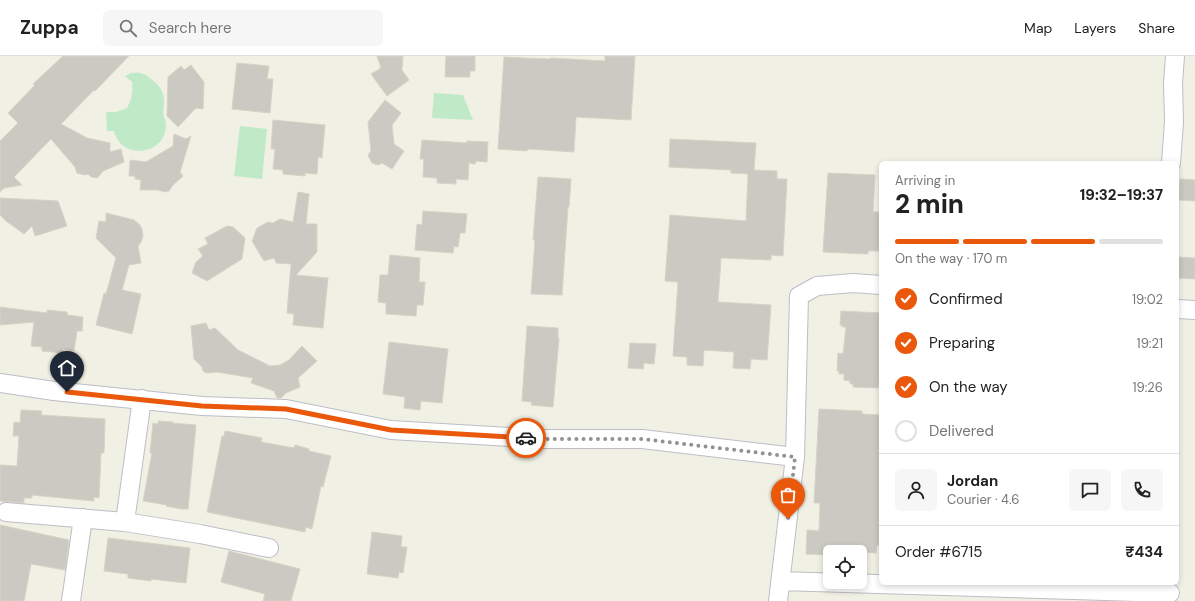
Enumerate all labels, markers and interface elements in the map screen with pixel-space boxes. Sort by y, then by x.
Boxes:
search box [103,10,383,46]
text: Zuppa [20,15,79,40]
icon: search [117,17,139,39]
text: Search here [149,18,231,38]
text: Map [1024,19,1052,37]
text: Layers [1074,19,1116,37]
text: Share [1138,19,1175,37]
text: Arriving in [895,172,955,189]
text: 19:32–19:37 [1080,185,1163,205]
text: 2 min [895,187,964,221]
text: On the way · 170 m [895,250,1007,267]
icon: check [895,288,917,310]
text: Confirmed [929,289,1003,309]
text: 19:02 [1132,291,1163,308]
icon: check [895,332,917,354]
text: Preparing [929,333,995,353]
text: 19:21 [1137,335,1163,352]
pin [50,351,84,392]
icon: home [56,357,78,379]
icon: check [895,376,917,398]
text: On the way [929,377,1008,397]
text: 19:26 [1133,379,1163,396]
courier [506,418,546,458]
text: Delivered [929,421,994,441]
icon: car [515,427,537,449]
button: person [895,469,937,511]
button: chat [1069,469,1111,511]
button: phone [1121,469,1163,511]
text: Jordan [947,471,998,491]
pin [771,478,805,519]
icon: bag [777,484,799,506]
text: Courier · 4.6 [947,491,1019,508]
text: Order #6715 [895,542,982,562]
text: ₹434 [1125,542,1163,562]
map controls [823,545,867,589]
button: locate [823,545,867,589]

